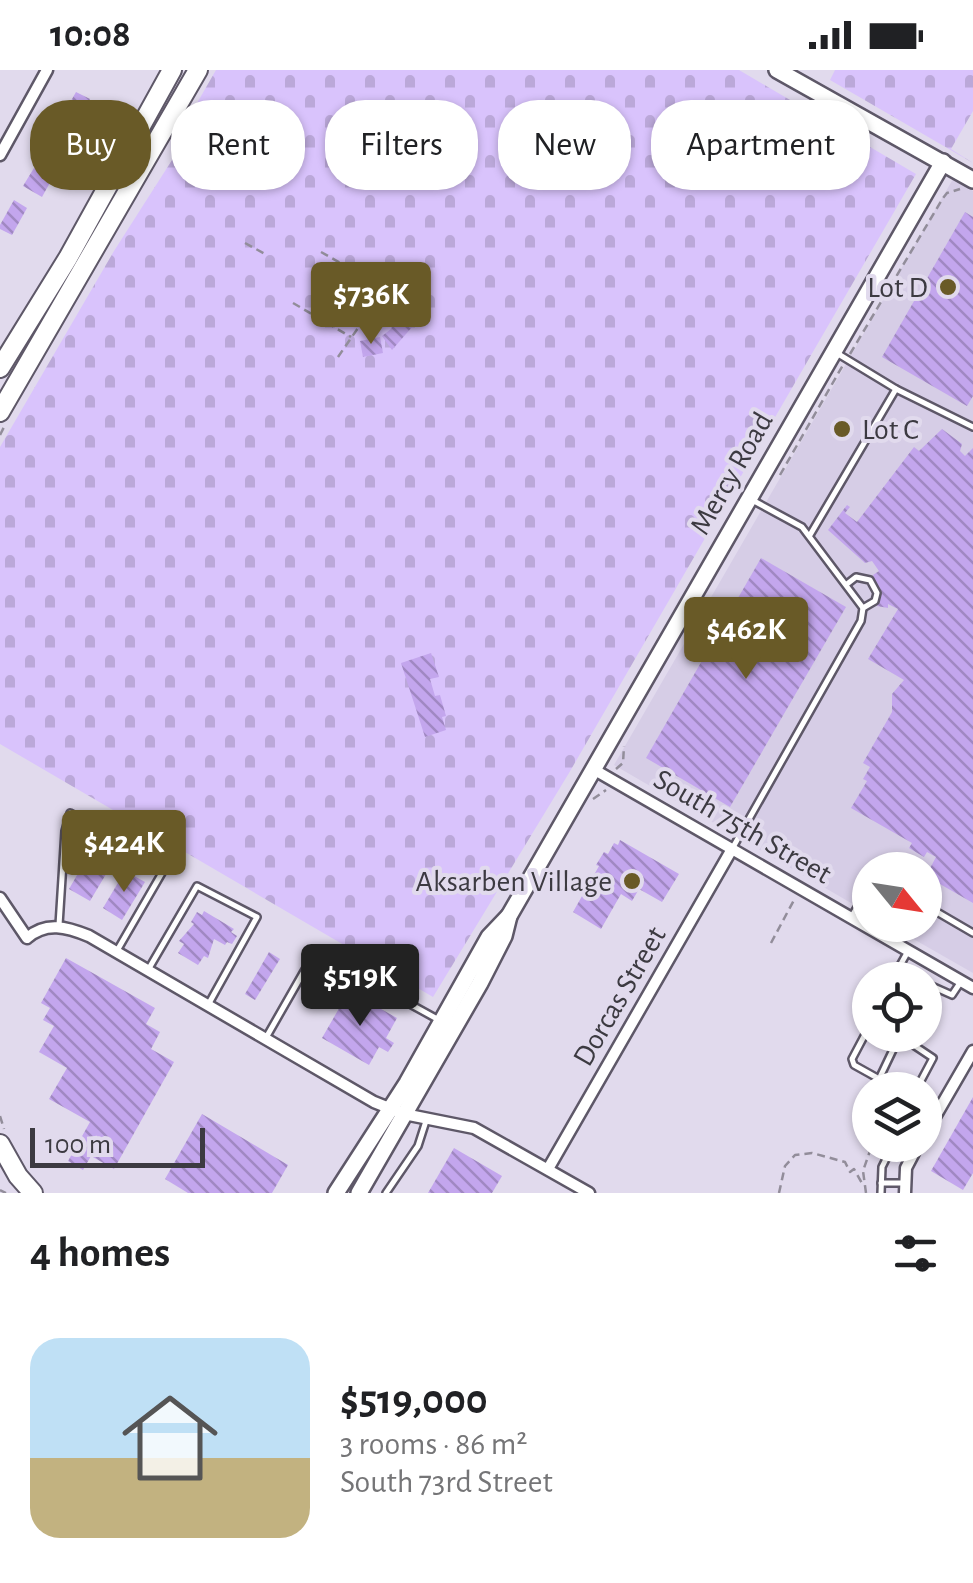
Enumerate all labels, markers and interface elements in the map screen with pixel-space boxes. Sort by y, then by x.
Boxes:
text: 10:08 [50,16,131,54]
chip: Buy [30,100,151,190]
chip: Rent [171,100,305,190]
chip: Filters [325,100,478,190]
chip: New [498,100,631,190]
chip: Apartment [651,100,870,190]
pin: $736K [301,262,441,347]
place label: Lot D [867,273,928,303]
marker: Lot D [937,276,959,298]
text: $736K [333,278,409,310]
street label: Mercy Road [685,407,779,540]
place label: Lot C [862,415,919,445]
marker: Lot C [831,418,853,440]
pin: $462K [676,597,816,682]
text: $462K [706,613,786,645]
street label: South 75th Street [649,764,837,890]
pin: $424K [54,810,194,895]
text: $424K [84,826,164,858]
north arrow [852,852,942,942]
map controls [852,852,942,1162]
place label: Aksarben Village [416,867,612,897]
marker: Aksarben Village [621,870,643,892]
street label: Dorcas Street [568,921,672,1071]
pin: $519K [290,944,430,1029]
text: $519K [323,960,397,992]
button: locate [852,962,942,1052]
button: layers [852,1072,942,1162]
scale bar [30,1123,205,1168]
text: 100 m [45,1131,111,1159]
icon: filters [888,1226,943,1281]
text: 4 homes [30,1232,170,1274]
icon: home [110,1378,230,1498]
text: $519,000 [340,1379,488,1421]
text: 3 rooms · 86 m² [340,1428,527,1460]
text: South 73rd Street [340,1466,553,1498]

